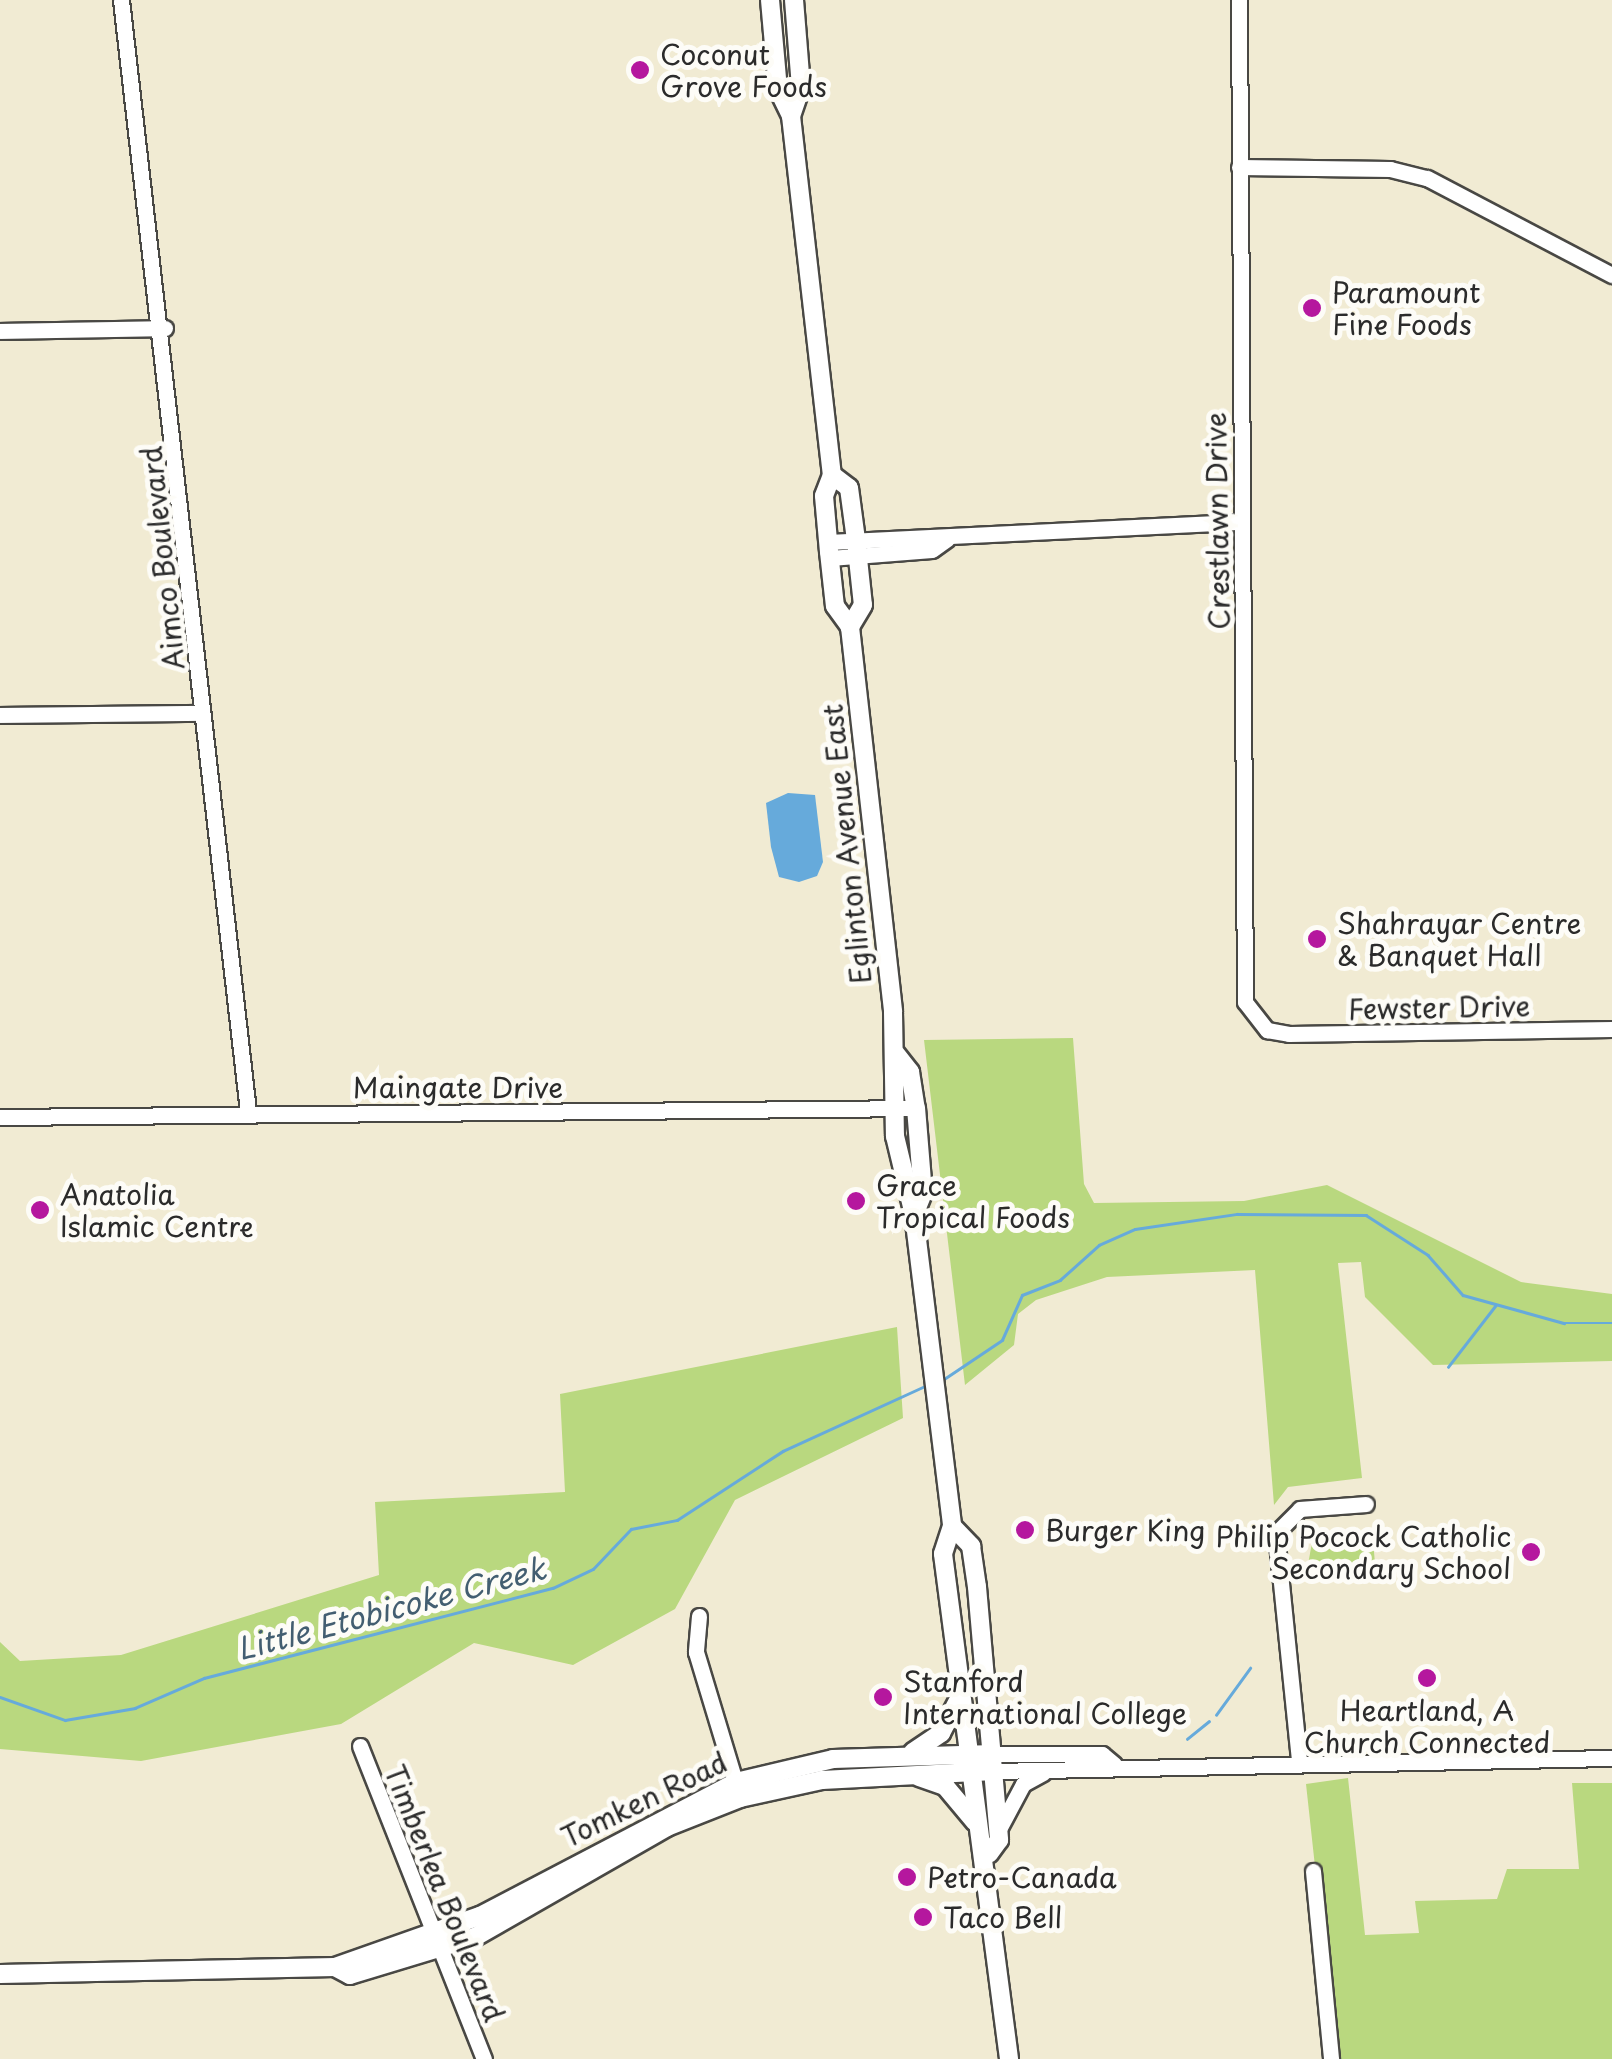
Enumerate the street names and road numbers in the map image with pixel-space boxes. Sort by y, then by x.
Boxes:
street label: Crestlawn Drive [1198,412,1236,630]
street label: Aimco Boulevard [133,444,191,672]
street label: Eglinton Avenue East [815,702,877,986]
street label: Fewster Drive [1347,989,1531,1025]
street label: Maingate Drive [353,1070,563,1104]
street label: Tomken Road [555,1744,733,1854]
street label: Timberlea Boulevard [378,1758,512,2028]

